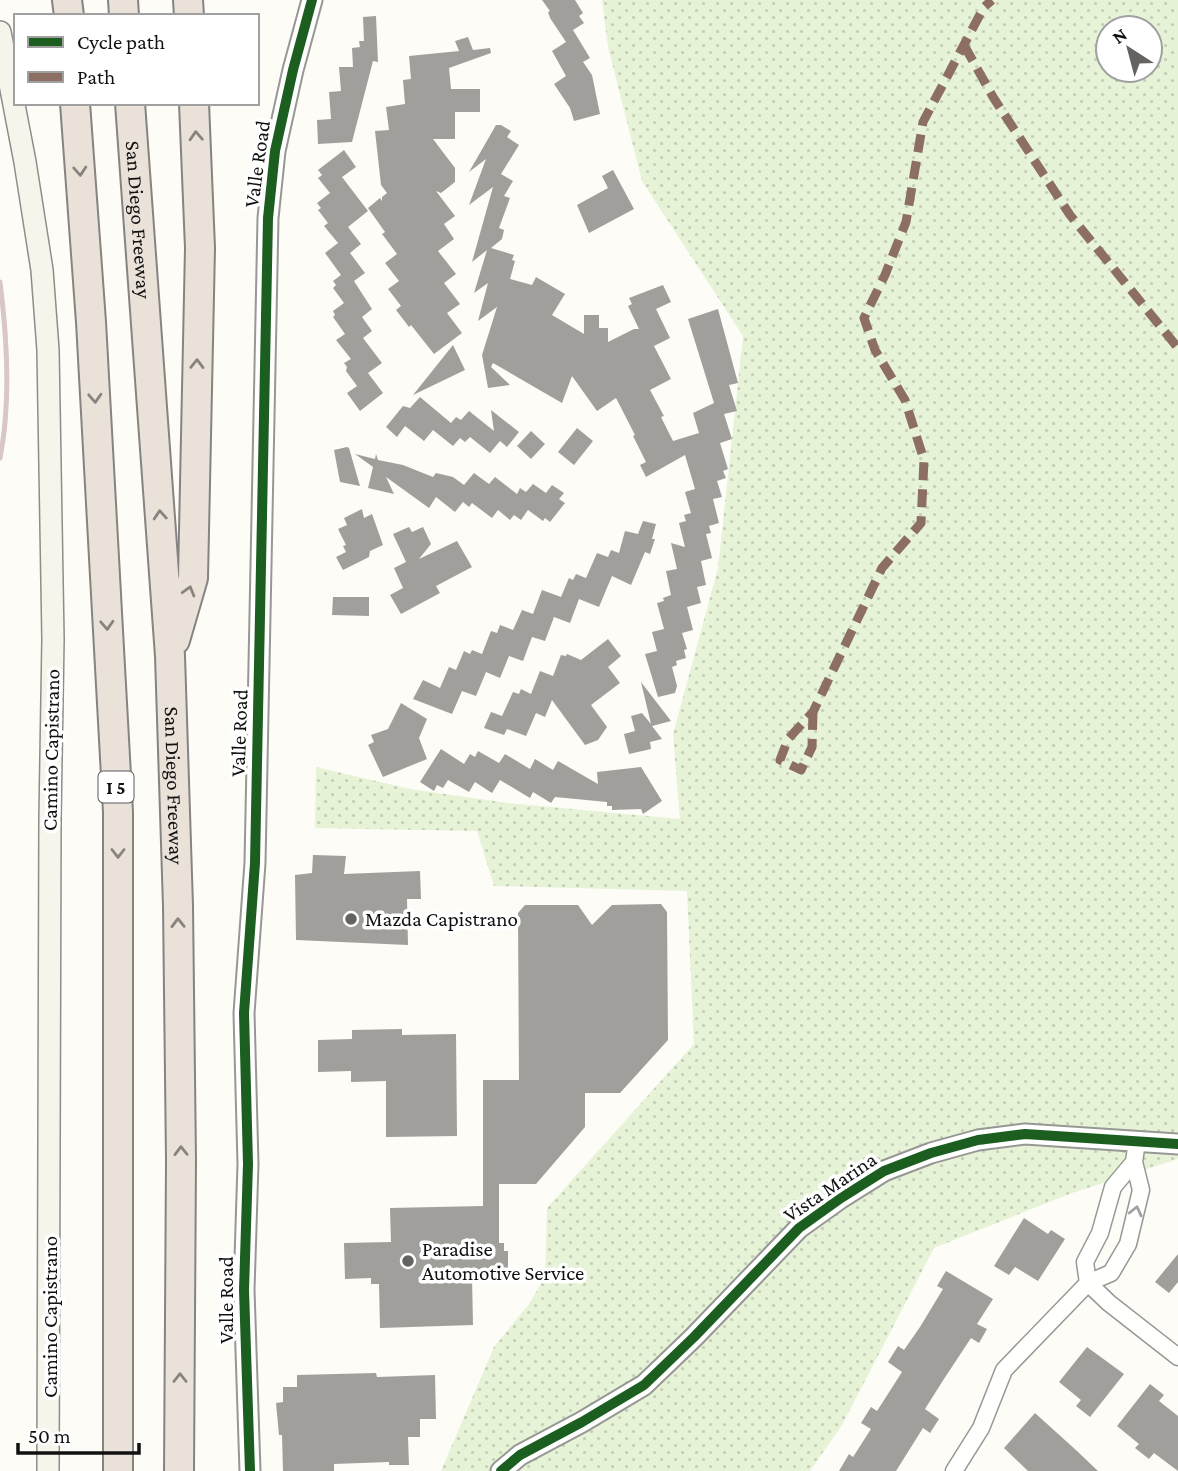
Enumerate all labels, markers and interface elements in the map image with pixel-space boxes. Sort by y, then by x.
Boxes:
legend [14,14,259,105]
north arrow [1094,14,1164,84]
text: N [1108,23,1131,48]
text: Cycle path [77,30,165,54]
text: Path [77,65,115,89]
street label: Valle Road [239,119,275,209]
one-way arrow [189,131,204,142]
street label: San Diego Freeway [121,140,156,300]
one-way arrow [72,166,87,177]
one-way arrow [189,358,205,369]
one-way arrow [87,393,102,404]
one-way arrow [153,509,168,520]
one-way arrow [181,585,196,597]
one-way arrow [100,620,115,631]
street label: Camino Capistrano [38,669,64,831]
street label: Valle Road [225,689,253,777]
street label: San Diego Freeway [160,706,189,865]
road number: I 5 [99,772,134,802]
one-way arrow [110,848,126,858]
place label: Mazda Capistrano [365,907,518,931]
marker: Mazda Capistrano [343,911,359,927]
one-way arrow [171,918,186,929]
one-way arrow [173,1145,189,1156]
street label: Vista Marina [779,1147,881,1227]
one-way arrow [1128,1205,1142,1217]
street label: Camino Capistrano [38,1236,62,1398]
place label: Paradise Automotive Service [422,1237,584,1285]
marker: Paradise Automotive Service [400,1253,416,1269]
street label: Valle Road [214,1256,238,1344]
one-way arrow [172,1373,188,1383]
scale bar [18,1412,138,1456]
text: 50 m [28,1424,71,1448]

